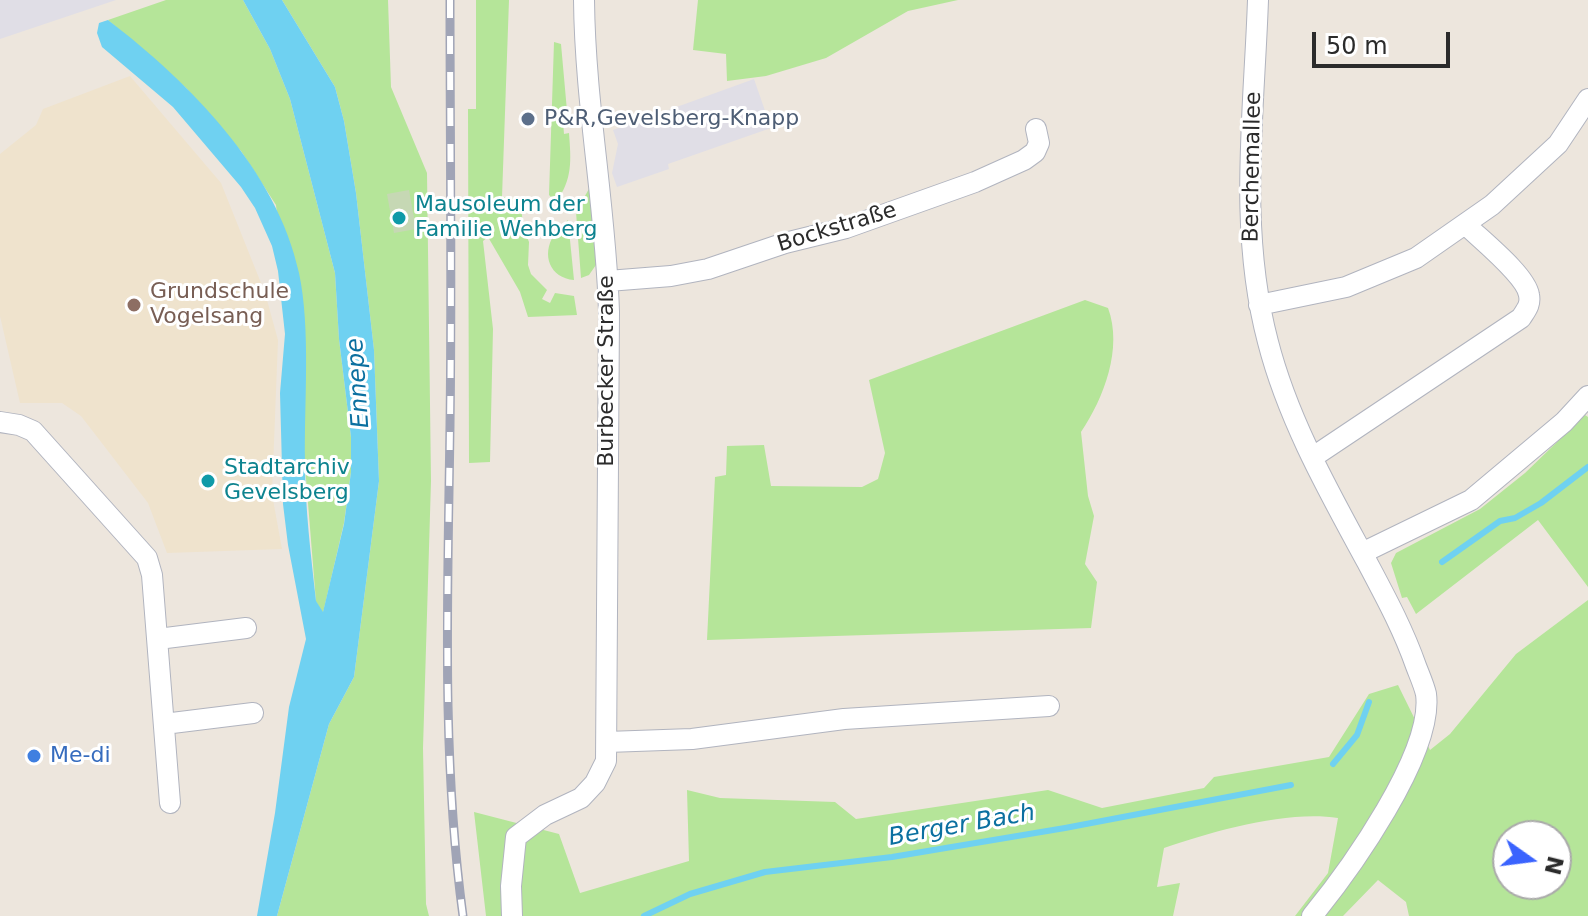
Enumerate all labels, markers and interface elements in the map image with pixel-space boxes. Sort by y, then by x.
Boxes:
scale bar [1316,16,1454,66]
text: 50 m [1326,32,1388,60]
street label: Berchemallee [1238,91,1268,243]
place label: P&R,Gevelsberg-Knapp [544,106,799,132]
marker: P&R,Gevelsberg-Knapp [519,110,537,128]
place label: Mausoleum der Familie Wehberg [415,192,597,244]
street label: Bockstraße [774,197,900,259]
marker: Mausoleum der Familie Wehberg [390,209,408,227]
street label: Burbecker Straße [594,275,620,467]
place label: Grundschule Vogelsang [150,279,289,330]
marker: Grundschule Vogelsang [125,296,143,314]
water label: Ennepe [341,337,377,429]
place label: Stadtarchiv Gevelsberg [224,455,350,506]
marker: Stadtarchiv Gevelsberg [199,472,217,490]
place label: Me-di [50,743,111,769]
marker: Me-di [25,747,43,765]
water label: Berger Bach [887,799,1037,853]
north arrow [1492,820,1572,900]
text: N [1539,853,1568,877]

